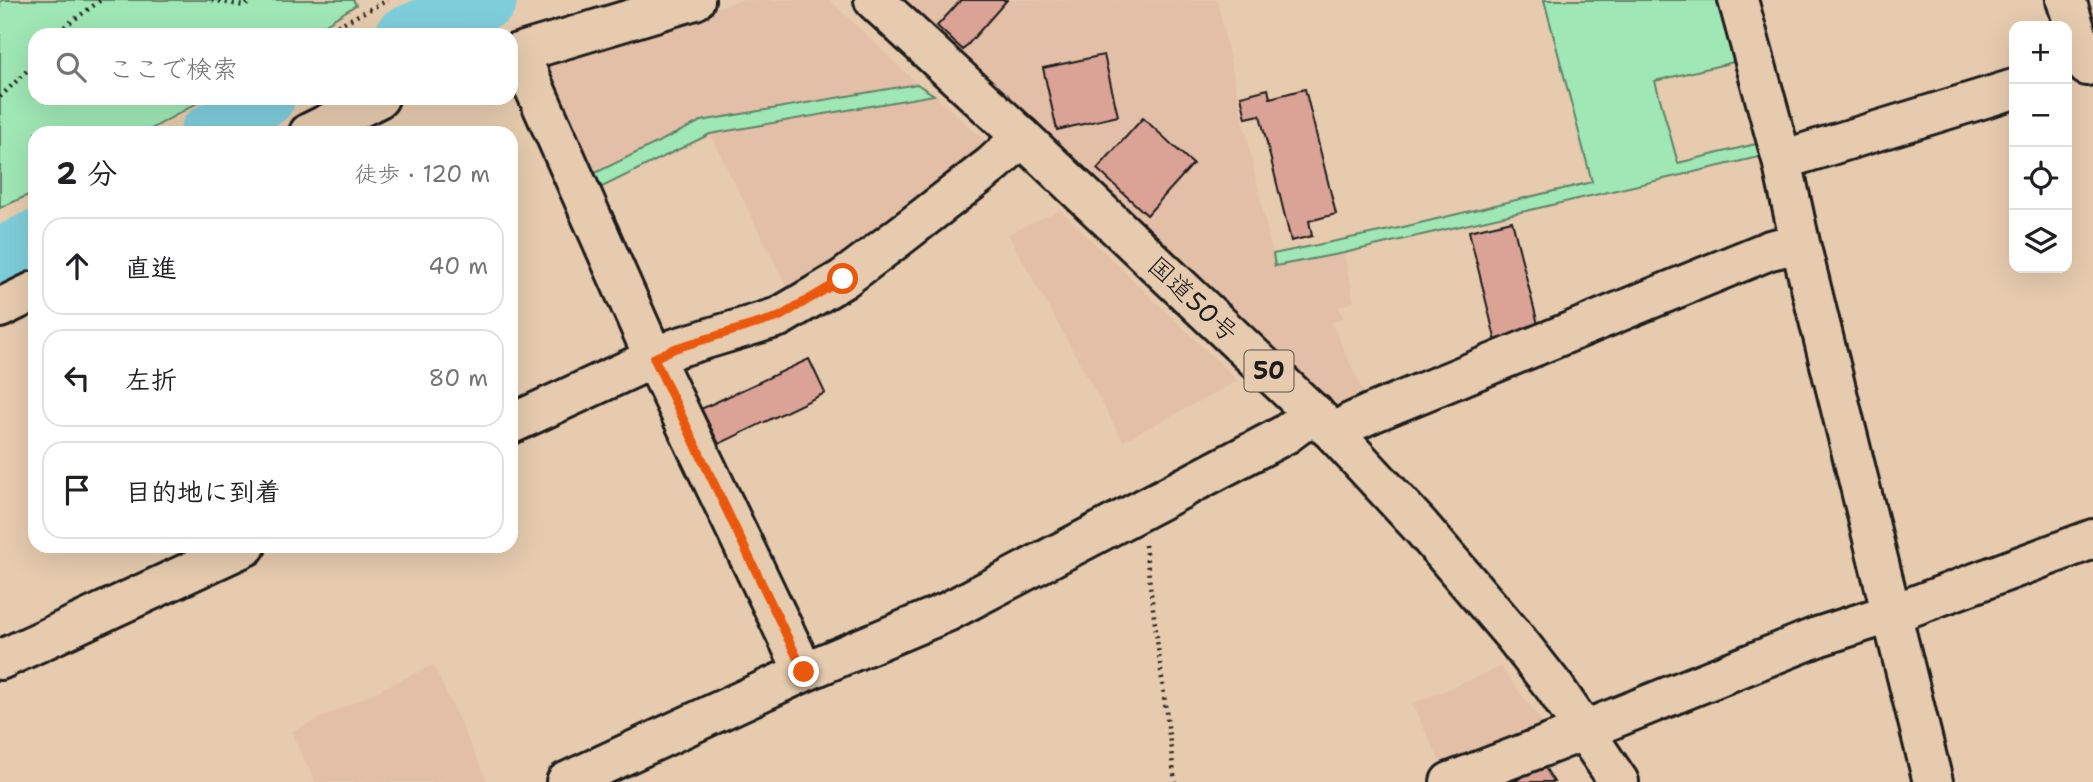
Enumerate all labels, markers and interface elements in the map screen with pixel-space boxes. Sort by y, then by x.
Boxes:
map controls [2009,21,2072,273]
button: + [2009,21,2072,84]
search box [28,28,518,105]
icon: search [52,48,90,86]
text: ここで検索 [108,51,238,86]
button: − [2009,84,2072,147]
button: locate [2009,147,2072,210]
text: 2 分 [56,153,117,194]
text: 徒歩 · 120 m [354,159,490,189]
button: layers [2009,210,2072,273]
icon: ahead [58,247,96,285]
street label: 国道50号 [1140,248,1246,350]
text: 直進 [125,250,177,285]
text: 40 m [428,251,488,281]
route start [827,263,858,294]
road number: 50 [1244,350,1294,392]
icon: left [58,359,96,397]
text: 左折 [125,362,177,397]
text: 80 m [429,363,488,393]
icon: arrive [58,471,96,509]
text: 目的地に到着 [125,474,281,509]
route end [788,656,819,687]

